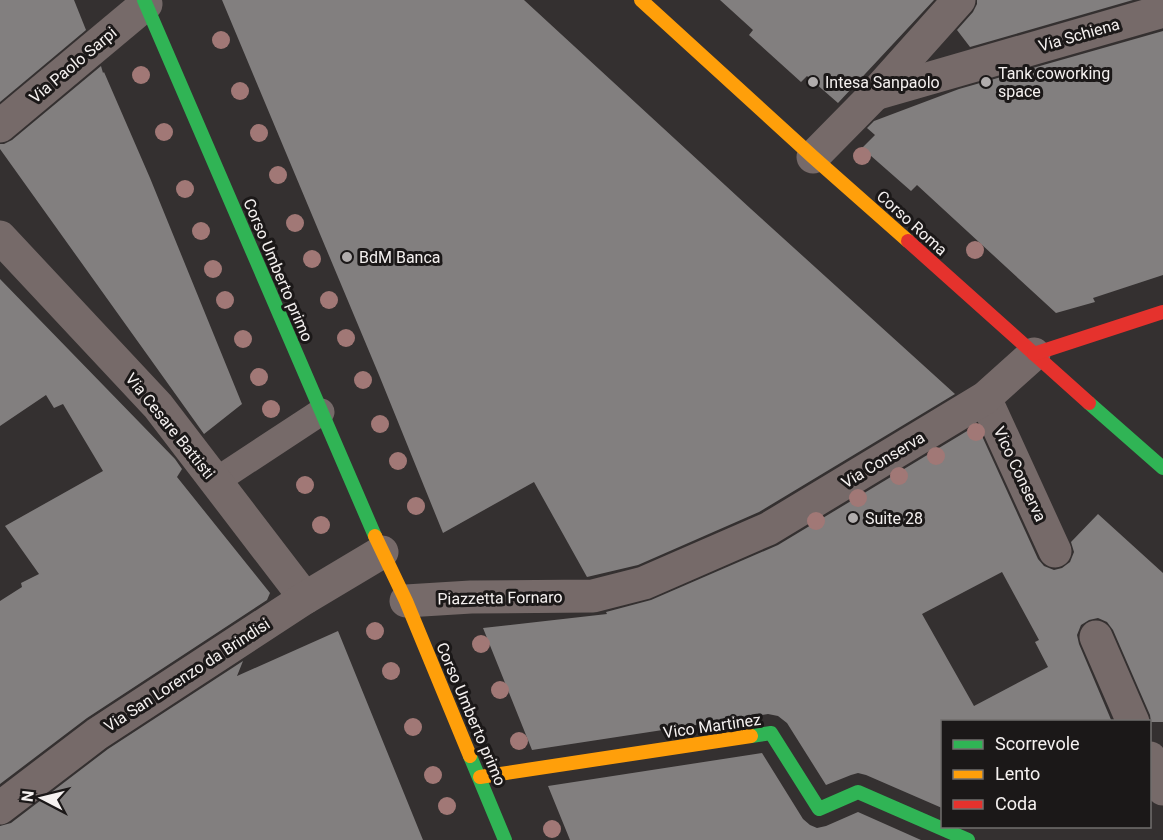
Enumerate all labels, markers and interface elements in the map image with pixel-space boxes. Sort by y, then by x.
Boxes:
street label: Via Schiena [1036,14,1122,56]
street label: Via Paolo Sarpi [25,23,121,107]
place label: Tank coworking space [998,64,1110,101]
place label: Intesa Sanpaolo [825,73,940,92]
marker: Intesa Sanpaolo [806,75,820,89]
marker: Tank coworking space [979,75,993,89]
street label: Corso Roma [873,186,951,260]
street label: Corso Umberto primo [239,196,317,344]
place label: BdM Banca [359,248,441,267]
marker: BdM Banca [340,250,354,264]
street label: Via Cesare Battisti [121,369,219,483]
street label: Vico Conserva [990,424,1050,524]
street label: Via Conserva [838,428,928,492]
place label: Suite 28 [865,509,923,528]
marker: Suite 28 [846,511,860,525]
street label: Piazzetta Fornaro [437,587,563,609]
street label: Via San Lorenzo da Brindisi [101,614,273,736]
street label: Corso Umberto primo [432,640,510,788]
street label: Vico Martinez [662,710,762,742]
legend [941,720,1151,828]
text: Scorrevole [995,733,1080,754]
text: Lento [995,763,1040,784]
north arrow [12,768,72,828]
text: N [17,789,38,803]
text: Coda [995,793,1037,814]

